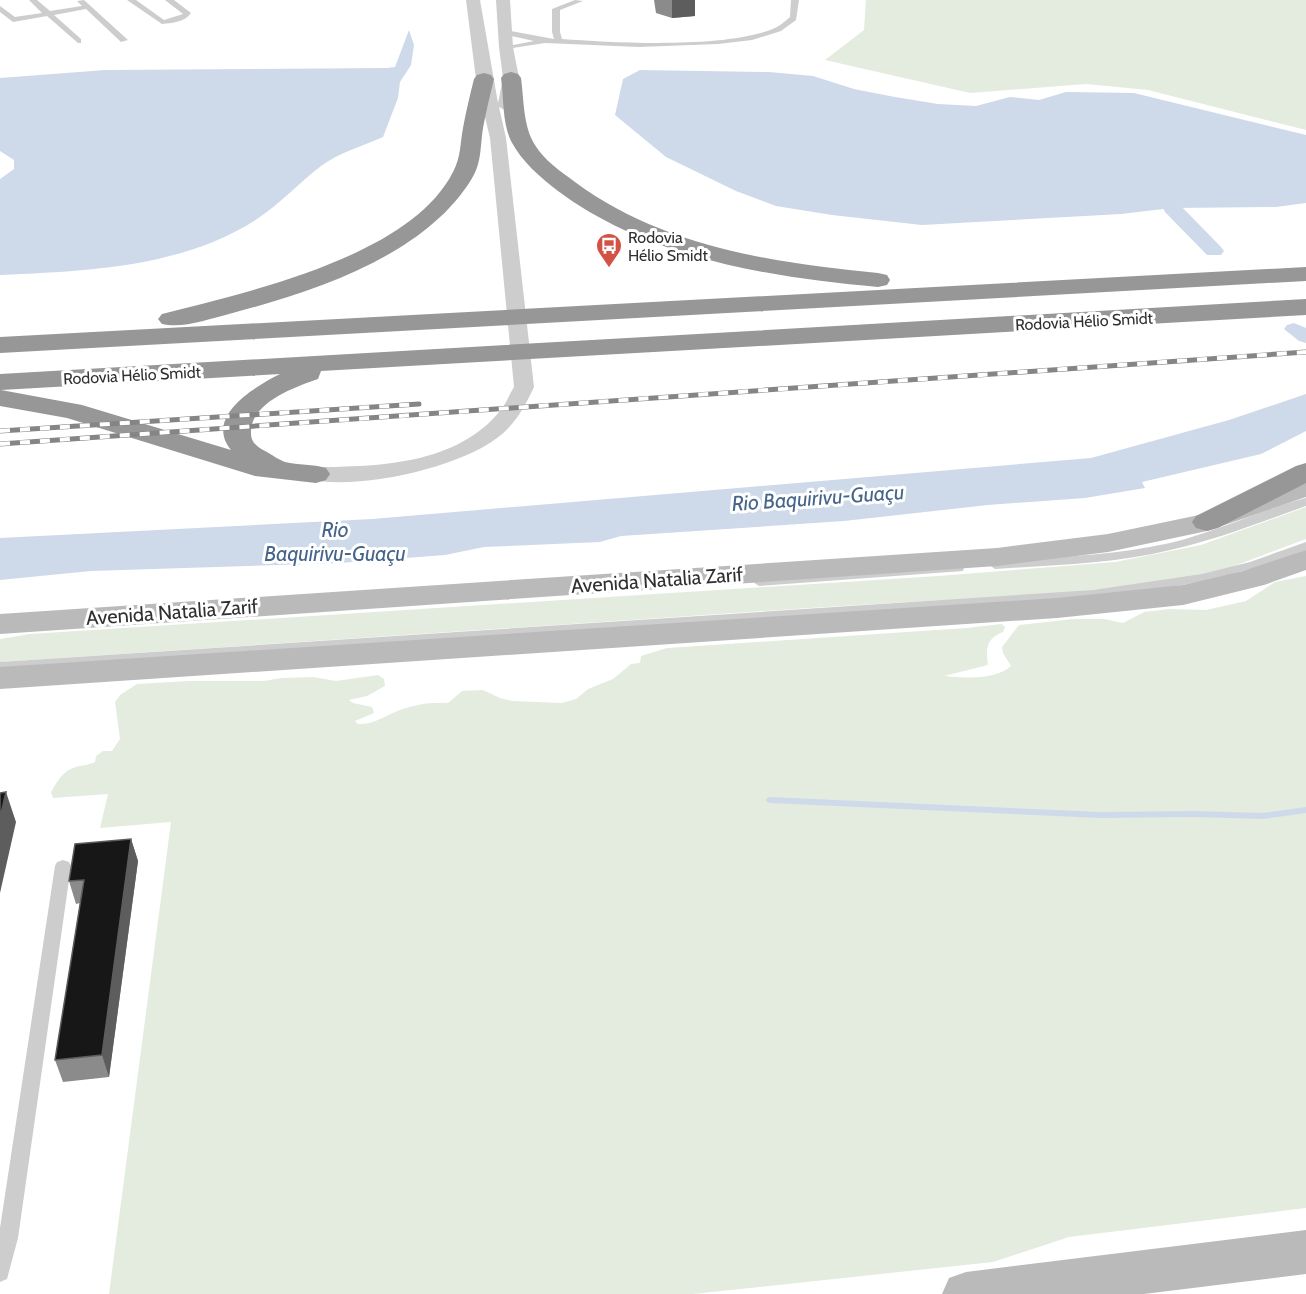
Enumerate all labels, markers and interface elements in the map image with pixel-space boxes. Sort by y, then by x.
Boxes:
place label: Rodovia Hélio Smidt [628,228,708,265]
bus stop icon: Rodovia Hélio Smidt [594,231,624,269]
street label: Rodovia Hélio Smidt [1015,308,1154,335]
street label: Rodovia Hélio Smidt [63,362,202,389]
water label: Rio Baquirivu-Guaçu [731,479,905,516]
water label: Rio Baquirivu-Guaçu [264,517,406,566]
street label: Avenida Natalia Zarif [570,562,744,598]
street label: Avenida Natalia Zarif [85,594,259,630]

